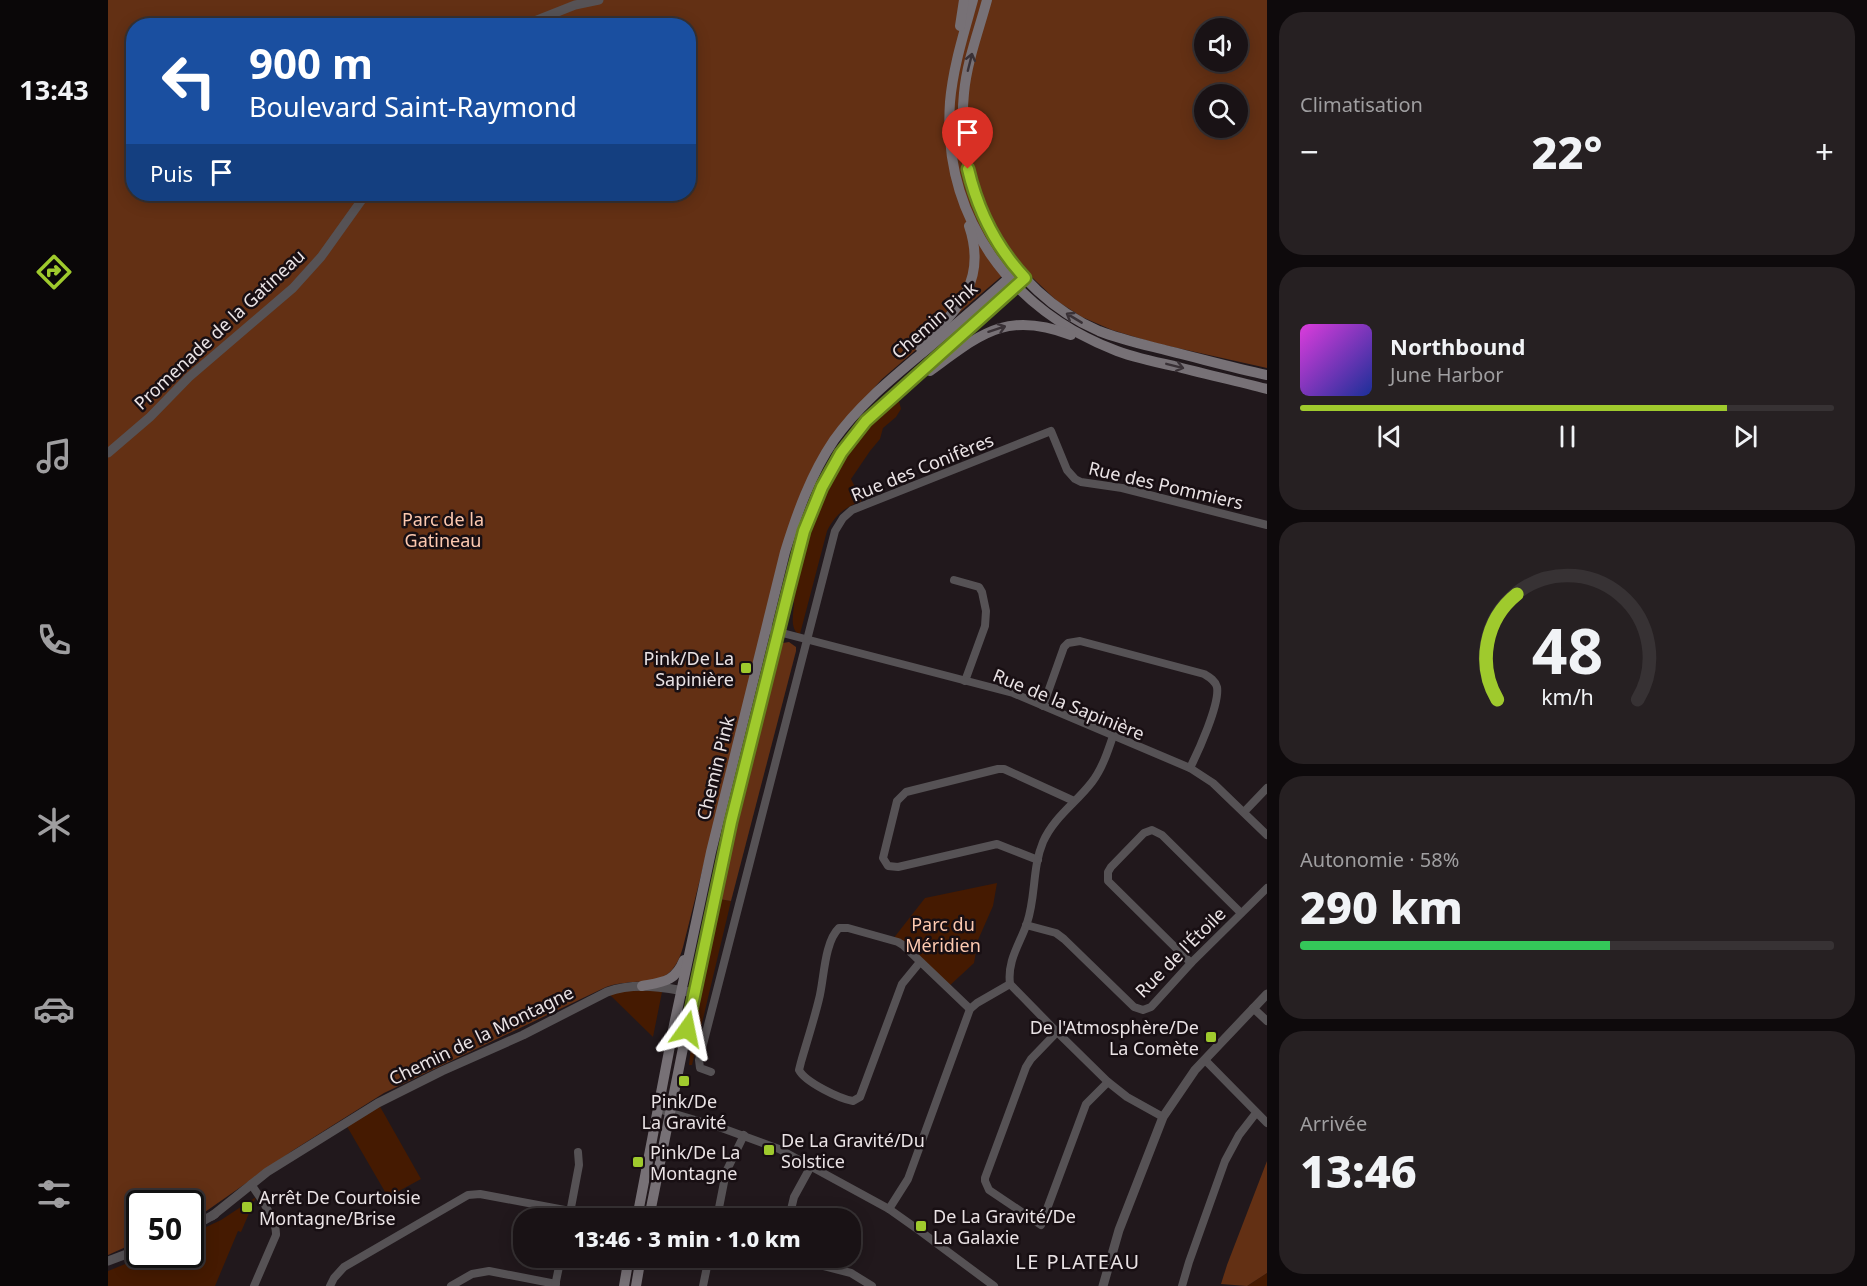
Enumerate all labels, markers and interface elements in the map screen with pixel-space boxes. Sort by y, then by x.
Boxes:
map controls [1194,18,1248,138]
button: sound [1194,18,1248,72]
text: 900 m [249,34,373,91]
icon: left [150,42,228,120]
one-way arrow [965,53,976,72]
text: 13:43 [19,71,89,108]
button: search [1194,84,1248,138]
text: Boulevard Saint-Raymond [249,88,577,125]
text: Climatisation [1300,91,1423,118]
pin [942,107,993,169]
icon: arrive [951,116,984,149]
text: 22° [1531,121,1603,182]
text: − [1300,129,1319,174]
text: + [1815,129,1834,174]
icon: arrive [205,156,238,189]
text: Puis [150,158,193,188]
street label: Promenade de la Gatineau [128,243,310,415]
icon: directions [33,251,75,293]
street label: Chemin Pink [886,276,982,364]
one-way arrow [1066,311,1083,323]
one-way arrow [987,323,1006,334]
text: Northbound [1390,331,1525,361]
one-way arrow [1165,361,1184,373]
text: June Harbor [1390,361,1504,388]
icon: previous [1373,420,1406,453]
icon: pause [1551,420,1584,453]
icon: next [1729,420,1762,453]
street label: Rue des Conifères [847,427,997,507]
icon: music [33,435,75,477]
street label: Rue des Pommiers [1086,456,1246,514]
park label: Parc de la Gatineau [402,507,484,552]
text: 48 [1531,607,1603,692]
icon: phone [33,619,75,661]
place label: Pink/De La Sapinière [644,646,734,691]
marker: Pink/De La Sapinière [739,661,753,675]
street label: Rue de la Sapinière [990,663,1148,745]
text: km/h [1541,682,1593,711]
street label: Chemin Pink [691,713,740,822]
icon: climate [33,804,75,846]
text: Autonomie · 58% [1300,846,1459,873]
text: 290 km [1300,876,1463,937]
street label: Rue de l'Étoile [1130,902,1230,1002]
park label: Parc du Méridien [905,912,981,957]
street label: Chemin de la Montagne [385,980,577,1090]
icon: car [33,988,75,1030]
position arrow [655,997,719,1061]
place label: De l'Atmosphère/De La Comète [1030,1015,1199,1060]
marker: De l'Atmosphère/De La Comète [1204,1030,1218,1044]
marker: Pink/De La Gravité [677,1074,691,1088]
place label: Pink/De La Gravité [642,1089,726,1134]
text: Arrivée [1300,1110,1367,1137]
place label: De La Gravité/Du Solstice [781,1128,925,1173]
place label: Pink/De La Montagne [650,1140,740,1185]
text: 13:46 [1300,1140,1417,1201]
marker: De La Gravité/Du Solstice [762,1143,776,1157]
marker: Pink/De La Montagne [631,1155,645,1169]
icon: filters [33,1173,75,1215]
place label: Arrêt De Courtoisie Montagne/Brise [259,1185,421,1230]
speed limit sign: 50 [126,1190,204,1268]
marker: Arrêt De Courtoisie Montagne/Brise [240,1200,254,1214]
place label: De La Gravité/De La Galaxie [933,1204,1076,1249]
marker: De La Gravité/De La Galaxie [914,1219,928,1233]
text: 13:46 · 3 min · 1.0 km [573,1223,801,1253]
district label: LE PLATEAU [1015,1248,1141,1275]

